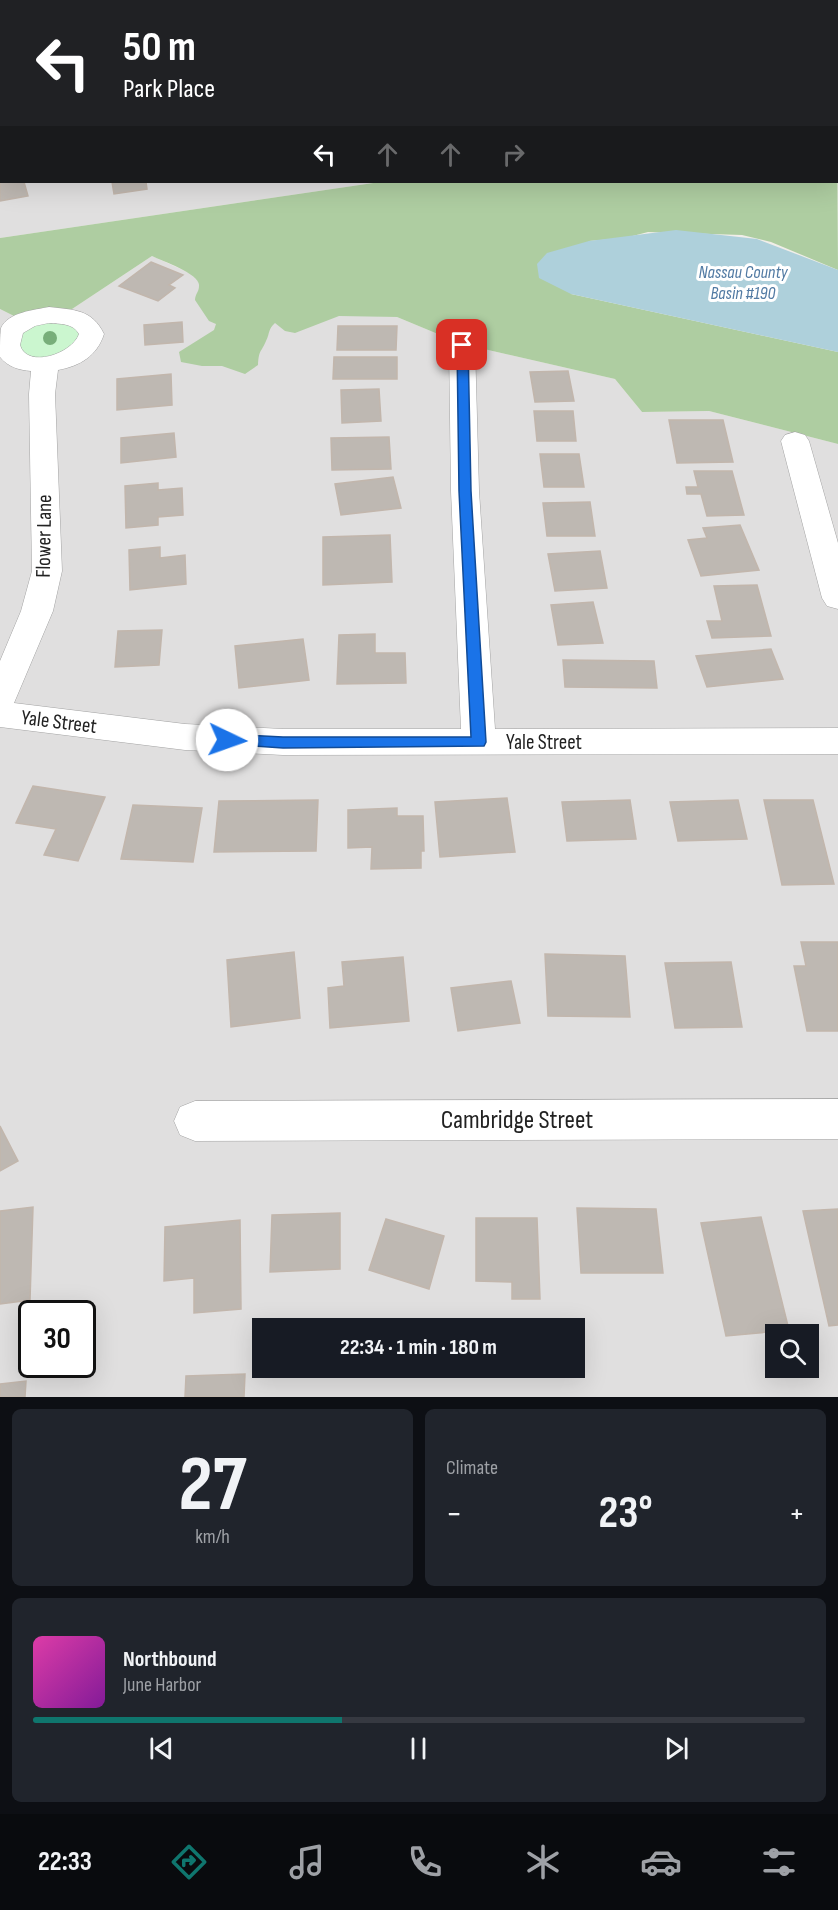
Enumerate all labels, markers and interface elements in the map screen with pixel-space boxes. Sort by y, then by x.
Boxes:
text: 50 m [123,22,196,73]
icon: left [24,24,102,102]
text: Park Place [123,73,215,105]
icon: left [308,138,341,171]
icon: ahead [371,138,404,171]
icon: ahead [434,138,467,171]
icon: right [497,138,530,171]
water label: Nassau County Basin #190 [698,262,789,304]
pin [436,319,487,370]
icon: arrive [445,328,478,361]
street label: Flower Lane [31,494,57,578]
street label: Yale Street [20,705,98,739]
position arrow [195,708,259,772]
street label: Yale Street [506,730,582,755]
street label: Cambridge Street [441,1105,593,1136]
speed limit sign: 30 [18,1300,96,1378]
map controls [765,1324,819,1378]
button: search [765,1324,819,1378]
text: 22:34 · 1 min · 180 m [340,1334,497,1361]
text: 27 [178,1439,247,1532]
text: Climate [446,1456,498,1480]
text: 23° [598,1486,653,1541]
text: − [446,1494,462,1534]
text: + [789,1494,805,1534]
text: km/h [195,1525,230,1549]
text: Northbound [123,1646,217,1673]
text: June Harbor [123,1673,201,1697]
icon: previous [145,1732,178,1765]
icon: pause [402,1732,435,1765]
icon: next [660,1732,693,1765]
icon: directions [168,1841,210,1883]
icon: music [286,1841,328,1883]
icon: phone [404,1841,446,1883]
icon: climate [522,1841,564,1883]
icon: car [640,1841,682,1883]
icon: filters [758,1841,800,1883]
text: 22:33 [38,1846,92,1878]

